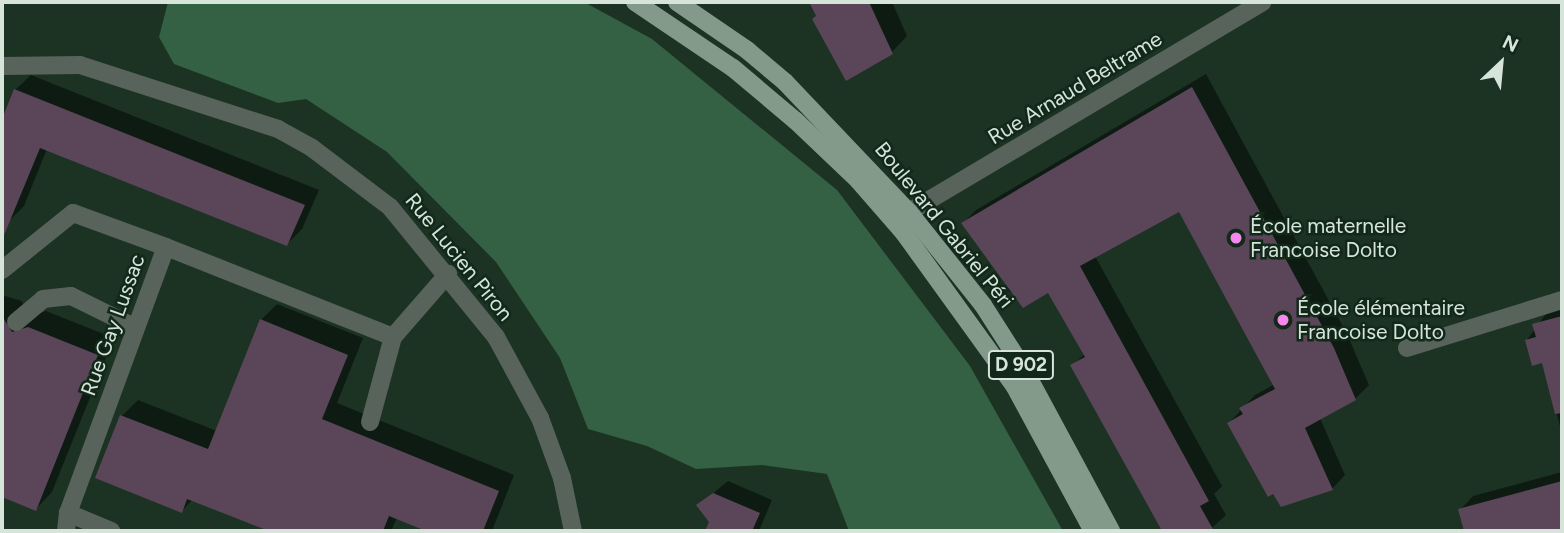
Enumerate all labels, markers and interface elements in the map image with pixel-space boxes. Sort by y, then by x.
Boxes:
street label: Rue Arnaud Beltrame [983,26,1167,150]
north arrow [1466,28,1536,98]
text: N [1499,30,1522,57]
street label: Boulevard Gabriel Péri [869,137,1019,313]
street label: Rue Lucien Piron [400,188,518,326]
place label: École maternelle Francoise Dolto [1250,213,1406,263]
marker: École maternelle Francoise Dolto [1228,230,1244,246]
street label: Rue Gay Lussac [76,251,150,399]
place label: École élémentaire Francoise Dolto [1297,295,1465,345]
marker: École élémentaire Francoise Dolto [1275,312,1291,328]
road number: D 902 [988,350,1054,380]

